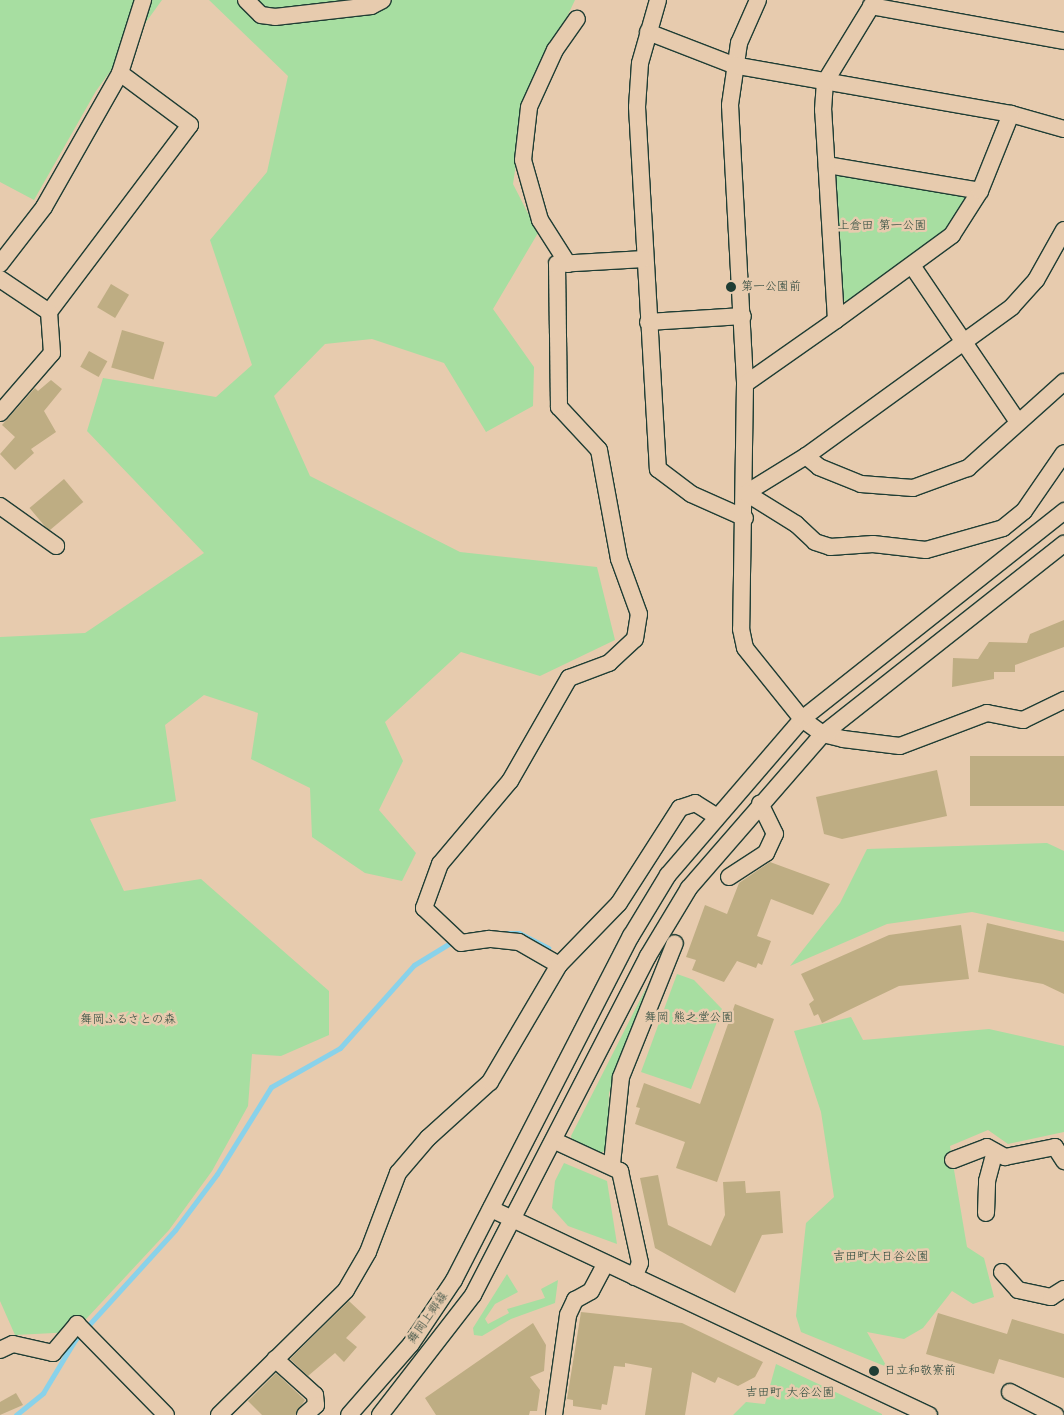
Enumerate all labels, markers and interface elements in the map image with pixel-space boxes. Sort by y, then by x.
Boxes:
park label: 上倉田 第一公園 [838,219,926,233]
place label: 第一公園前 [741,280,801,294]
marker: 第一公園前 [725,281,737,293]
park label: 舞岡 熊之堂公園 [645,1011,733,1025]
park label: 舞岡ふるさとの森 [80,1013,176,1027]
park label: 吉田町大日谷公園 [833,1250,929,1264]
street label: 舞岡上郷線 [405,1289,451,1347]
place label: 日立和敬寮前 [884,1364,956,1378]
marker: 日立和敬寮前 [868,1365,880,1377]
park label: 吉田町 大谷公園 [746,1386,834,1400]

